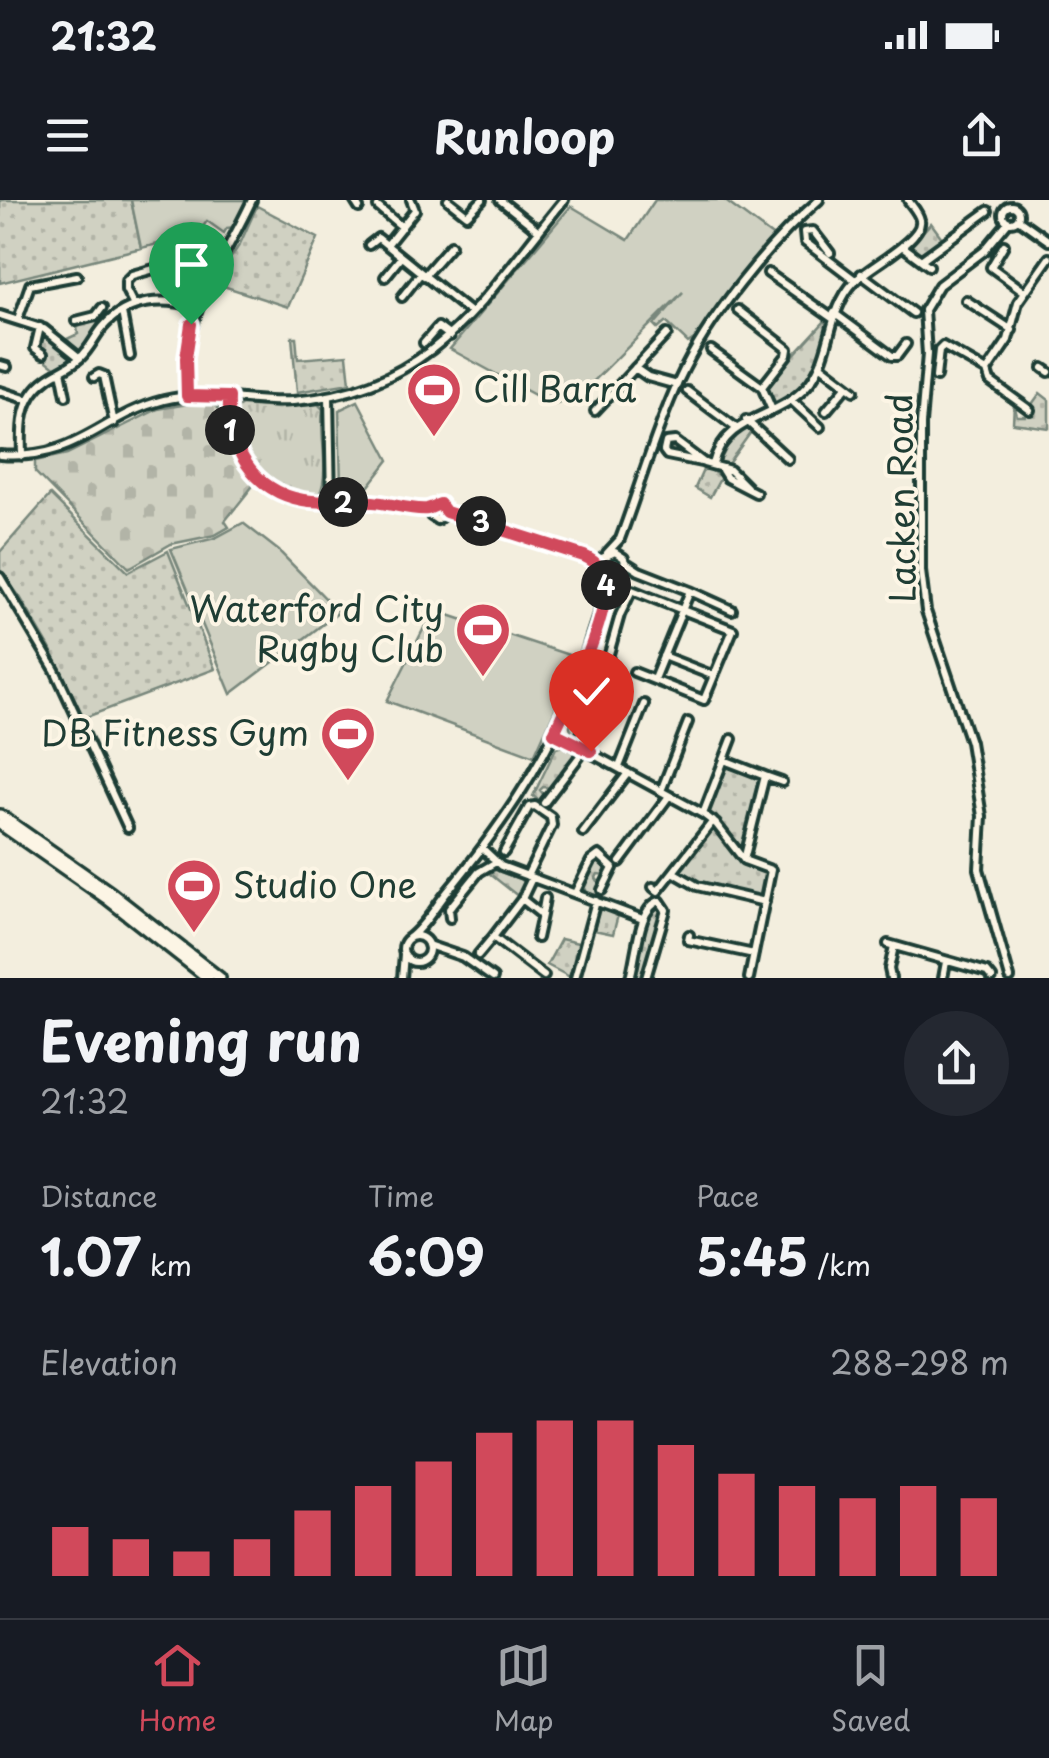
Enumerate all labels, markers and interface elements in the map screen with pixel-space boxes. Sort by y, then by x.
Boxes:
text: 21:32 [50,7,157,64]
text: Runloop [434,101,615,169]
icon: menu [40,108,95,163]
icon: share [954,108,1009,163]
pin [149,222,234,325]
icon: arrive [164,237,219,292]
sports icon: Cill Barra [404,360,464,439]
place label: Cill Barra [473,361,636,414]
street label: Lacken Road [871,393,928,603]
pin: 1 [205,405,255,455]
text: 1 [223,408,237,451]
pin: 2 [318,477,368,527]
text: 2 [333,480,353,523]
pin: 3 [456,496,506,546]
text: 3 [472,499,490,542]
pin: 4 [581,560,631,610]
text: 4 [596,563,616,606]
place label: Waterford City Rugby Club [190,581,444,674]
sports icon: Waterford City Rugby Club [453,600,513,679]
pin [549,649,634,752]
icon: check [564,664,619,719]
sports icon: DB Fitness Gym [318,704,378,783]
place label: DB Fitness Gym [41,705,309,758]
sports icon: Studio One [164,856,224,935]
place label: Studio One [233,857,417,910]
text: Evening run [40,998,362,1081]
button: share [904,1011,1009,1116]
text: 21:32 [40,1077,129,1125]
text: Distance [40,1174,158,1217]
text: Time [368,1174,434,1217]
text: Pace [696,1174,759,1217]
text: 1.07 [40,1217,141,1293]
text: 6:09 [368,1217,485,1293]
text: 5:45 [696,1217,808,1293]
text: km [141,1243,192,1286]
text: /km [808,1243,871,1286]
text: Elevation [40,1338,178,1386]
text: 288–298 m [830,1338,1009,1386]
tab: Home [139,1638,216,1741]
tab: Map [494,1638,554,1741]
tab: Saved [831,1638,910,1741]

